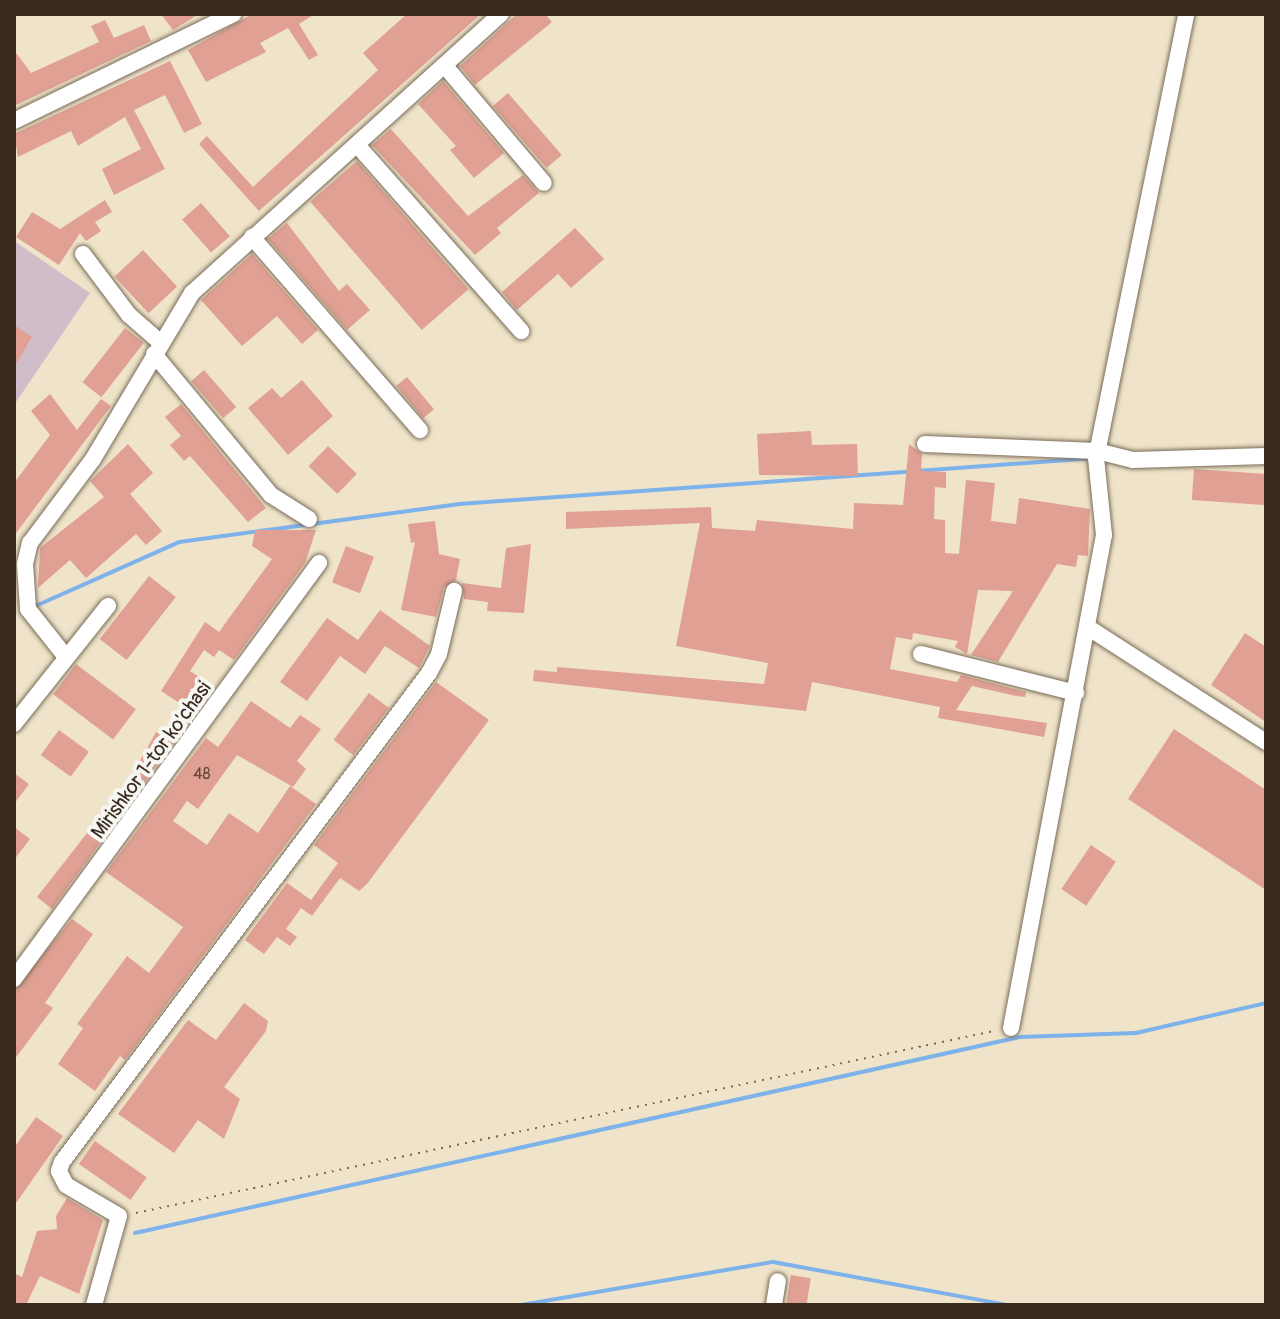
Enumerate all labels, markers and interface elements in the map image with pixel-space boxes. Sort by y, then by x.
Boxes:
street label: Mirishkor 1-tor ko'chasi [86,677,216,843]
house number: 48 [193,764,211,784]

